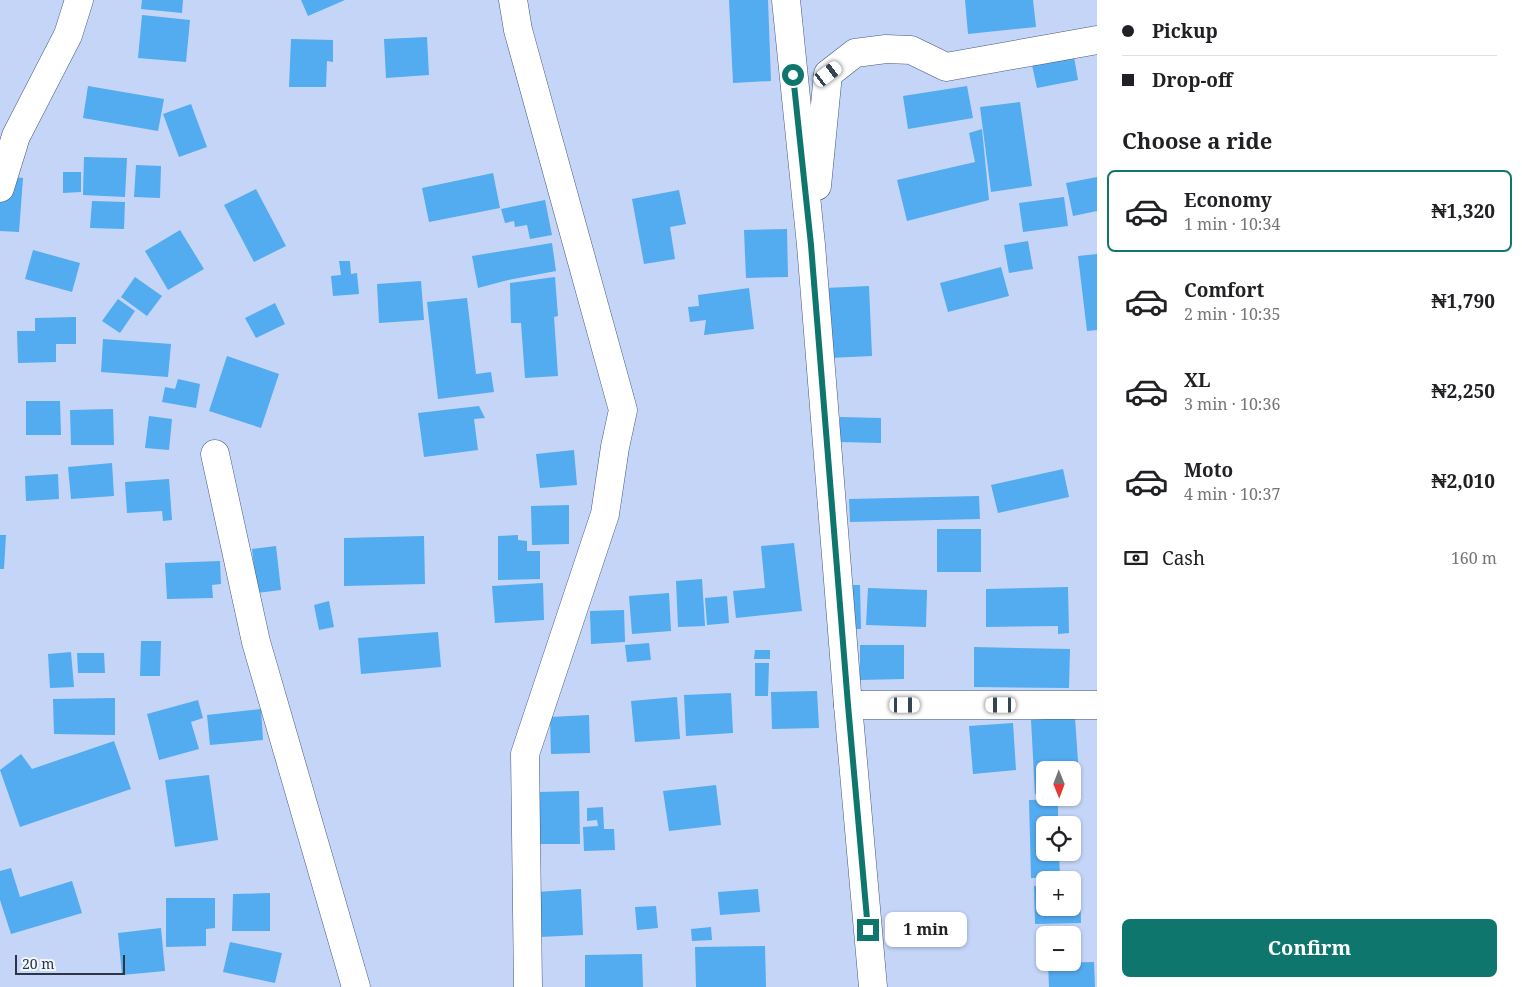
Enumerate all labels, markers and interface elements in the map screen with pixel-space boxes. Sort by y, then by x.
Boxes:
text: Pickup [1152,18,1218,44]
car [811,59,844,89]
route start [782,64,804,86]
text: Drop-off [1152,67,1232,93]
text: Choose a ride [1122,125,1272,155]
text: Economy [1184,187,1272,213]
icon: car [1124,189,1169,234]
text: ₦1,320 [1432,198,1495,224]
text: 1 min · 10:34 [1184,213,1280,235]
text: Comfort [1184,277,1264,303]
icon: car [1124,279,1169,324]
text: ₦1,790 [1432,288,1495,314]
text: 2 min · 10:35 [1184,303,1280,325]
text: XL [1184,367,1210,393]
icon: car [1124,369,1169,414]
text: ₦2,250 [1432,378,1495,404]
text: 3 min · 10:36 [1184,393,1280,415]
text: Moto [1184,457,1233,483]
icon: car [1124,459,1169,504]
text: ₦2,010 [1432,468,1495,494]
text: 4 min · 10:37 [1184,483,1280,505]
icon: cash [1122,544,1150,572]
text: Cash [1162,545,1205,571]
text: 160 m [1451,547,1497,569]
car [890,698,920,713]
car [986,698,1016,713]
north arrow [1036,761,1081,806]
map controls [1036,761,1081,971]
button: locate [1036,816,1081,861]
button: + [1036,871,1081,916]
callout: 1 min [886,912,968,948]
text: 1 min [903,918,949,940]
route end [857,919,879,941]
button: Confirm [1122,919,1497,977]
button: − [1036,926,1081,971]
scale bar [15,952,125,975]
text: 20 m [22,954,55,973]

